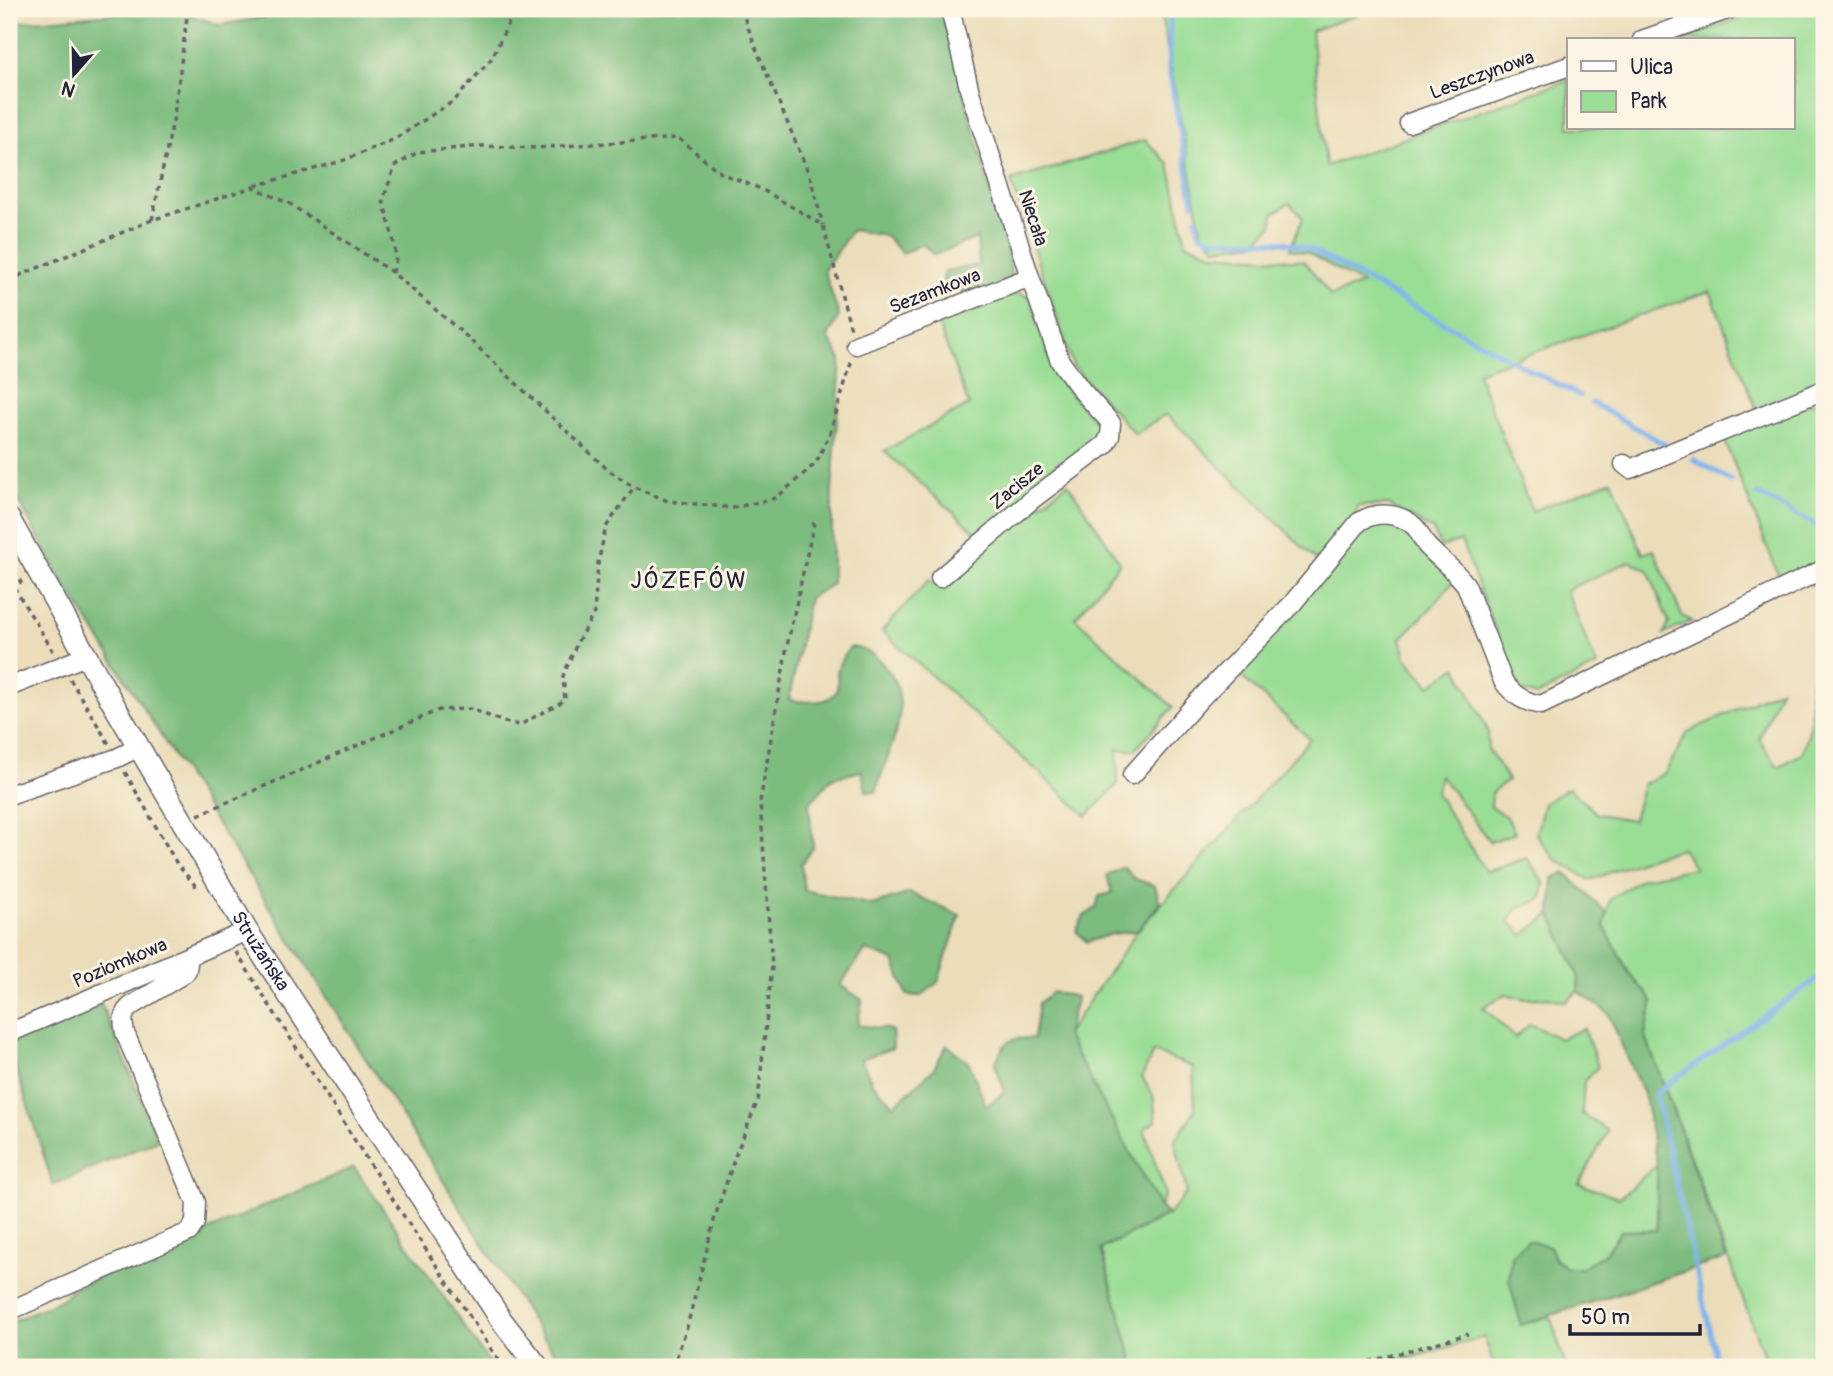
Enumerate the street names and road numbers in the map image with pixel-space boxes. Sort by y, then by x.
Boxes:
street label: Leszczynowa [1427,45,1537,105]
street label: Niecała [1013,187,1053,249]
street label: Sezamkowa [886,263,984,319]
street label: Zacisze [985,457,1049,515]
street label: Strużańska [226,907,295,996]
street label: Poziomkowa [69,932,171,994]

